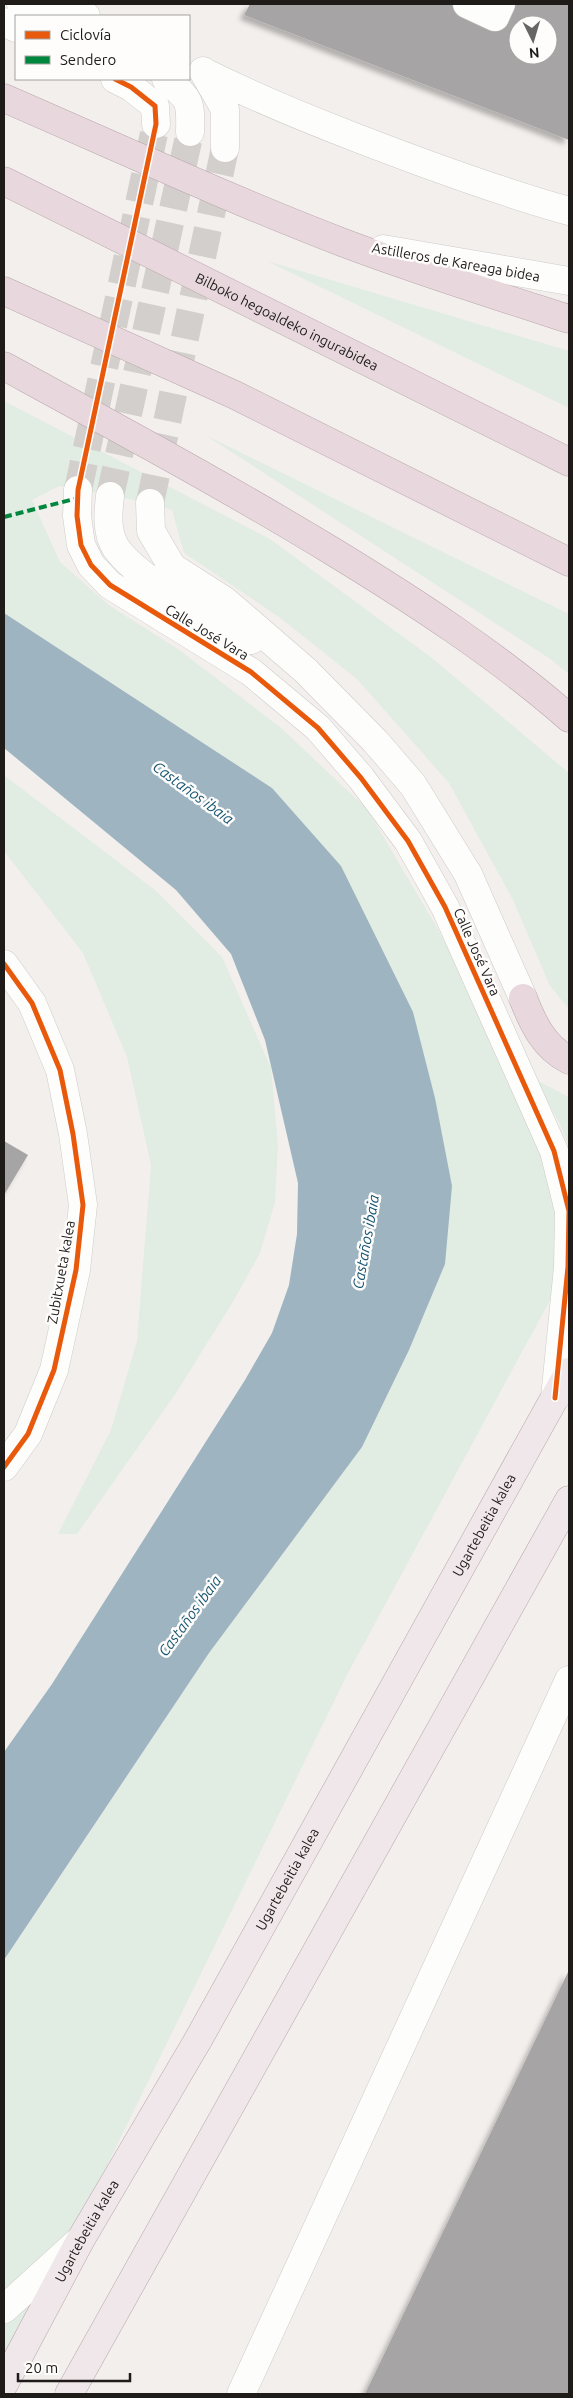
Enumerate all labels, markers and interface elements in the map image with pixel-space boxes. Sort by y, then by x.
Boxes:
legend [15,15,190,80]
north arrow [508,15,558,65]
text: Ciclovía [60,26,111,43]
text: N [528,45,540,61]
text: Sendero [60,51,116,68]
street label: Astilleros de Kareaga bidea [371,239,541,285]
street label: Bilboko hegoaldeko ingurabidea [193,270,381,374]
street label: Calle José Vara [162,601,252,663]
water label: Castaños ibaia [150,758,237,828]
street label: Calle José Vara [450,906,504,998]
water label: Castaños ibaia [349,1193,382,1290]
street label: Zubitxueta kalea [44,1219,78,1325]
street label: Ugartebeitia kalea [449,1471,519,1579]
water label: Castaños ibaia [155,1572,225,1659]
street label: Ugartebeitia kalea [252,1825,322,1933]
street label: Ugartebeitia kalea [52,2177,122,2285]
scale bar [18,2350,130,2382]
text: 20 m [25,2359,58,2376]

